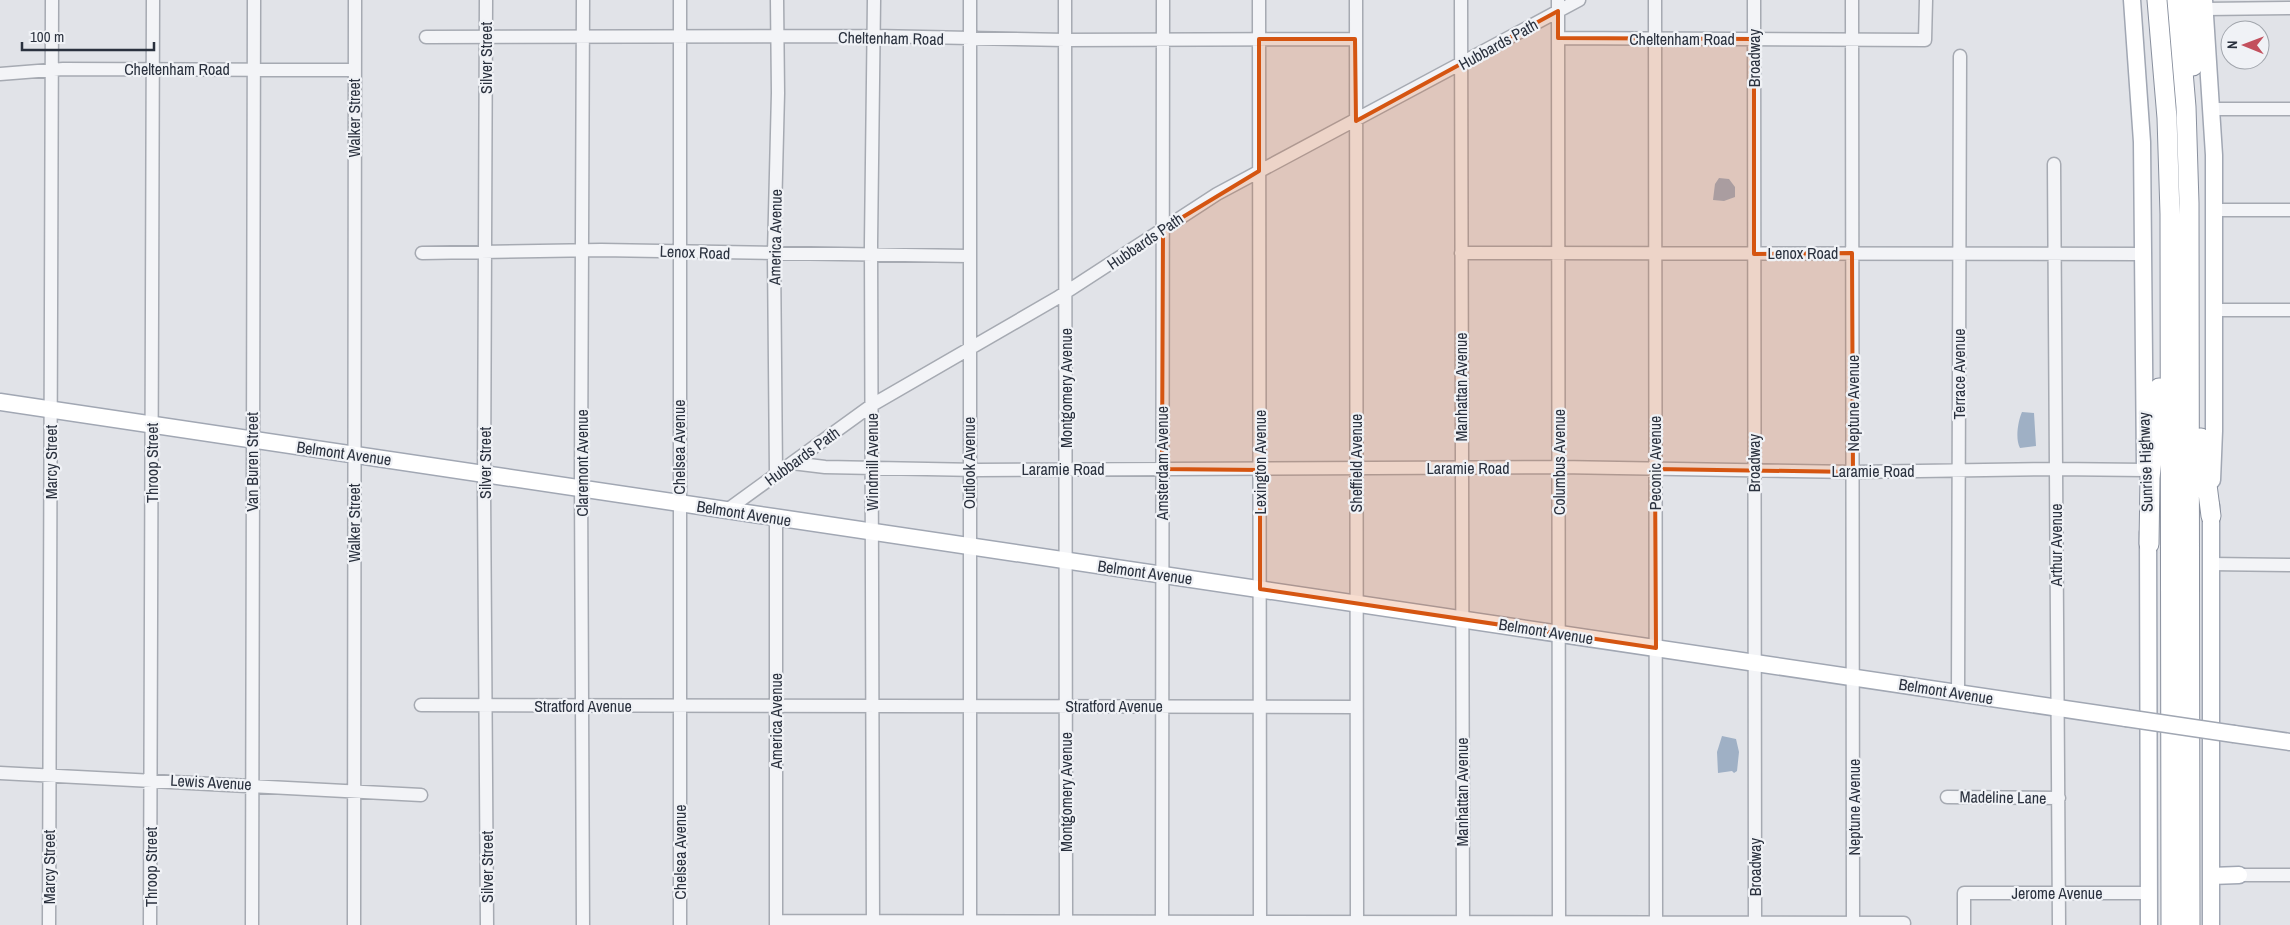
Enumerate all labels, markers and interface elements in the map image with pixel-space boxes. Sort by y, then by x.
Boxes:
street label: Hubbards Path [1454,13,1542,75]
scale bar [22,20,155,52]
north arrow [2220,20,2270,70]
street label: Silver Street [475,22,497,94]
text: 100 m [30,26,64,47]
street label: Cheltenham Road [838,26,944,50]
street label: Cheltenham Road [1629,28,1735,50]
street label: Broadway [1743,28,1765,87]
text: N [2223,40,2241,49]
street label: Cheltenham Road [124,58,230,80]
street label: Walker Street [343,78,365,158]
street label: America Avenue [763,189,787,286]
street label: Hubbards Path [1103,207,1187,275]
street label: Lenox Road [659,240,731,264]
street label: Lenox Road [1768,242,1838,264]
street label: Montgomery Avenue [1055,328,1077,448]
street label: Terrace Avenue [1948,329,1970,419]
street label: Manhattan Avenue [1450,332,1472,442]
street label: Neptune Avenue [1842,355,1864,451]
street label: Chelsea Avenue [668,399,690,495]
street label: Amsterdam Avenue [1151,406,1173,521]
street label: Claremont Avenue [571,409,593,517]
street label: Columbus Avenue [1548,409,1570,515]
street label: Lexington Avenue [1249,410,1271,514]
street label: Sunrise Highway [2132,411,2158,512]
street label: Van Buren Street [241,412,263,512]
street label: Windmill Avenue [861,413,883,511]
street label: Sheffield Avenue [1345,414,1367,512]
street label: Peconic Avenue [1644,416,1666,510]
street label: Outlook Avenue [958,417,980,509]
street label: Hubbards Path [760,421,844,491]
street label: Throop Street [141,423,163,503]
street label: Marcy Street [40,424,62,499]
street label: Silver Street [474,427,496,499]
street label: Broadway [1743,433,1765,492]
street label: Belmont Avenue [295,435,393,471]
street label: Laramie Road [1426,457,1510,479]
street label: Laramie Road [1021,458,1105,480]
street label: Laramie Road [1831,460,1915,482]
street label: Walker Street [343,483,365,563]
street label: Belmont Avenue [695,495,793,531]
street label: Arthur Avenue [2045,504,2067,587]
street label: Belmont Avenue [1096,554,1194,590]
street label: Belmont Avenue [1497,613,1595,649]
street label: America Avenue [765,673,787,770]
street label: Belmont Avenue [1897,673,1995,709]
street label: Stratford Avenue [534,695,632,717]
street label: Stratford Avenue [1065,695,1163,717]
street label: Montgomery Avenue [1055,732,1077,852]
street label: Manhattan Avenue [1451,737,1473,847]
street label: Neptune Avenue [1843,759,1865,855]
street label: Lewis Avenue [170,769,252,795]
street label: Madeline Lane [1959,785,2047,809]
street label: Chelsea Avenue [669,804,691,900]
street label: Throop Street [140,827,162,907]
street label: Marcy Street [38,829,60,904]
street label: Silver Street [476,831,498,903]
street label: Broadway [1744,837,1766,896]
street label: Jerome Avenue [2012,882,2102,904]

